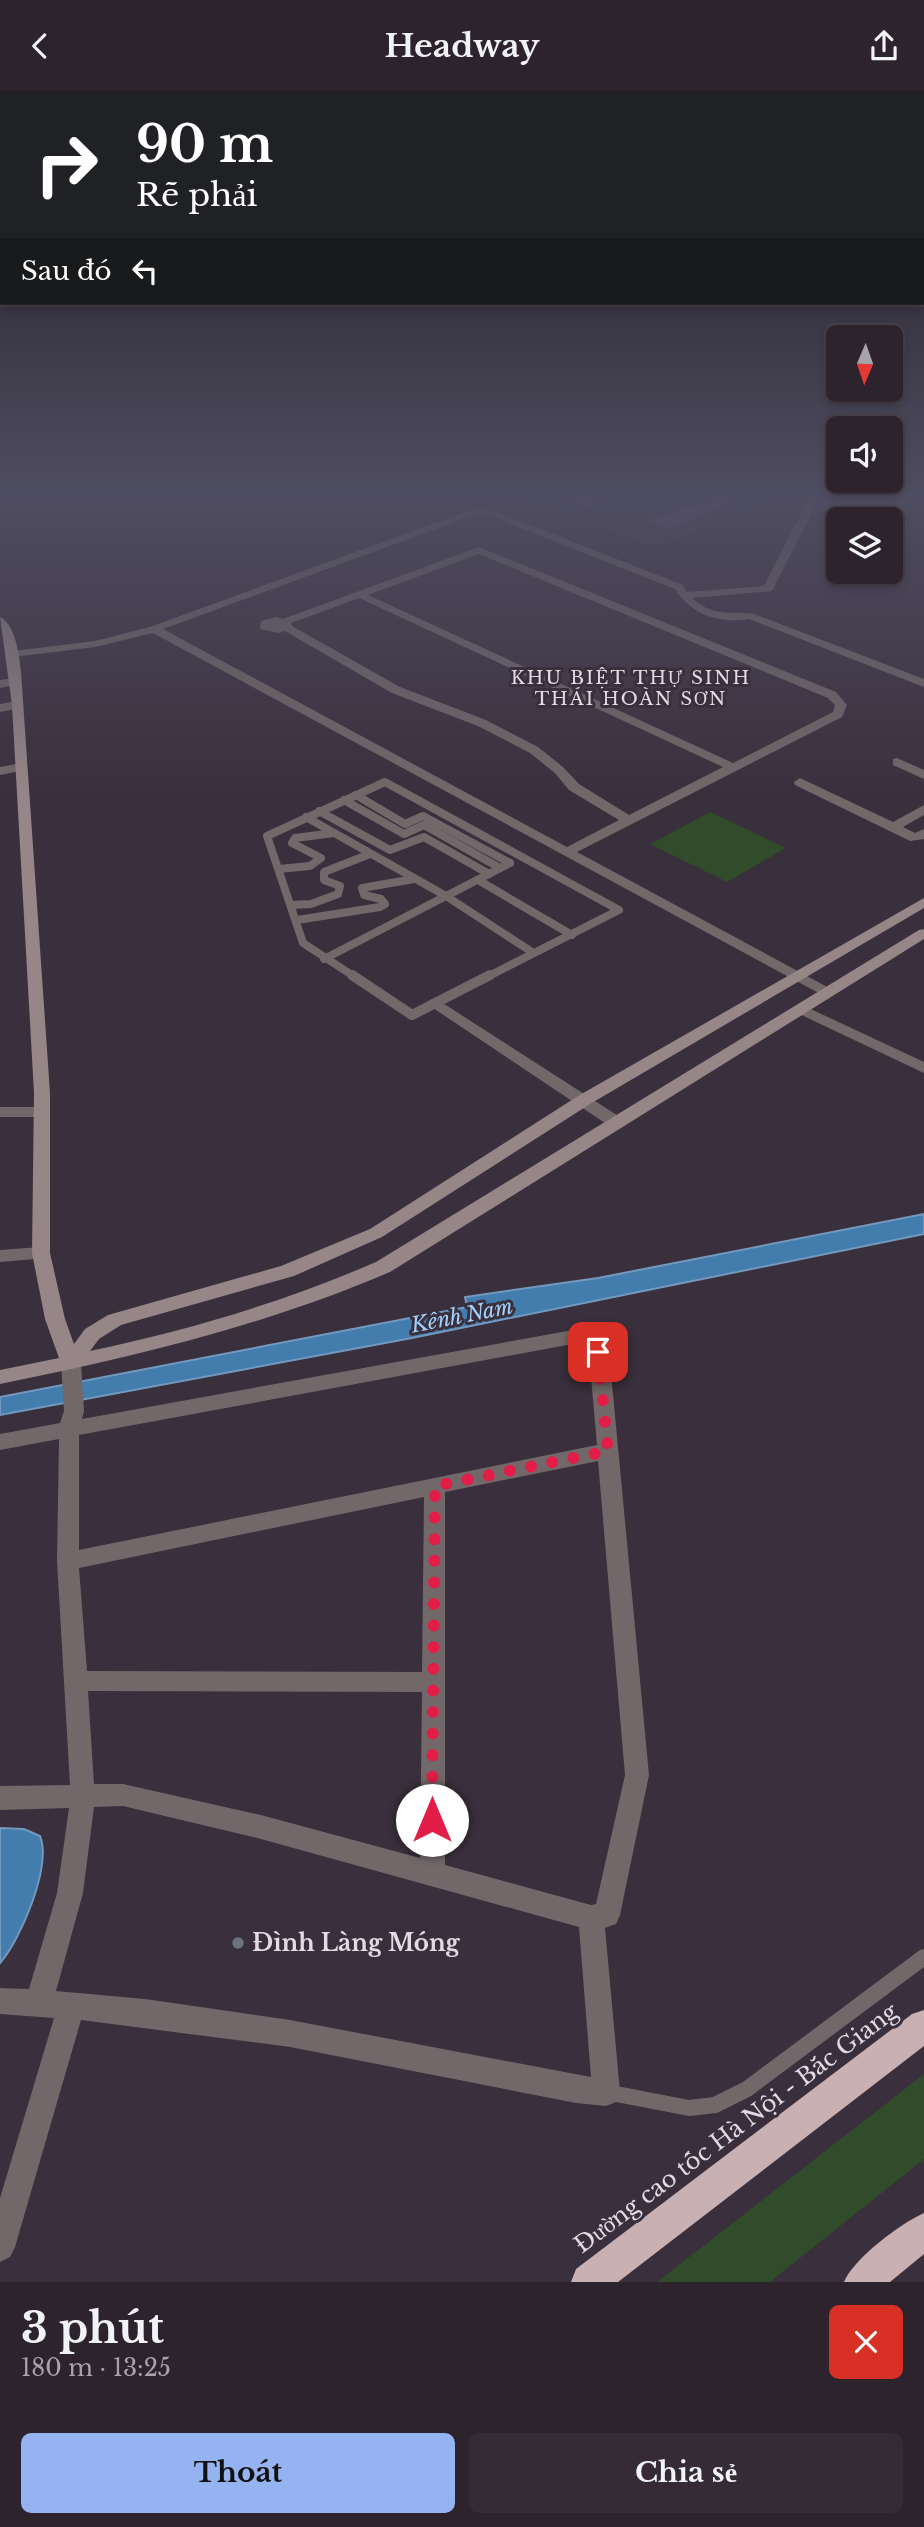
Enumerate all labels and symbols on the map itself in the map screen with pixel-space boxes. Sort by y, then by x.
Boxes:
north arrow [826,325,903,403]
district label: KHU BIỆT THỰ SINH THÁI HOÀN SƠN [511,667,751,710]
water label: Kênh Nam [408,1293,515,1339]
pin [568,1322,628,1382]
position arrow [395,1783,469,1857]
place label: Đình Làng Móng [252,1929,461,1957]
marker: Đình Làng Móng [230,1935,246,1951]
street label: Đường cao tốc Hà Nội - Bắc Giang [569,1997,903,2259]

